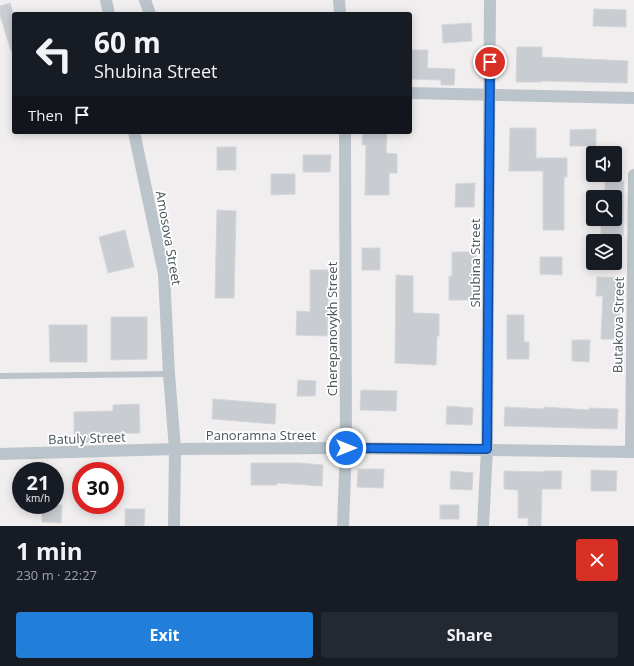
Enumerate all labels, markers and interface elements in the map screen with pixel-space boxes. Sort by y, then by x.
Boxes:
text: 60 m [94,23,161,61]
icon: left [28,28,80,80]
pin [473,45,507,79]
icon: arrive [479,51,501,73]
text: Shubina Street [94,59,218,83]
icon: arrive [71,104,93,126]
text: Then [28,105,63,125]
map controls [586,146,622,270]
button: sound [586,146,622,182]
street label: Amosova Street [152,189,186,287]
button: search [586,190,622,226]
street label: Shubina Street [466,218,484,308]
button: layers [586,234,622,270]
street label: Cherepanovykh Street [323,261,341,396]
street label: Butakova Street [608,276,628,373]
street label: Panoramna Street [206,426,317,444]
position arrow [325,427,367,469]
street label: Batuly Street [48,428,127,448]
speed limit sign: 30 [72,462,124,514]
text: 21 [27,469,49,496]
text: km/h [26,491,50,505]
text: 1 min [16,534,83,567]
button: close [576,539,618,581]
text: 230 m · 22:27 [16,566,97,584]
button: Exit [16,612,313,658]
button: Share [321,612,618,658]

